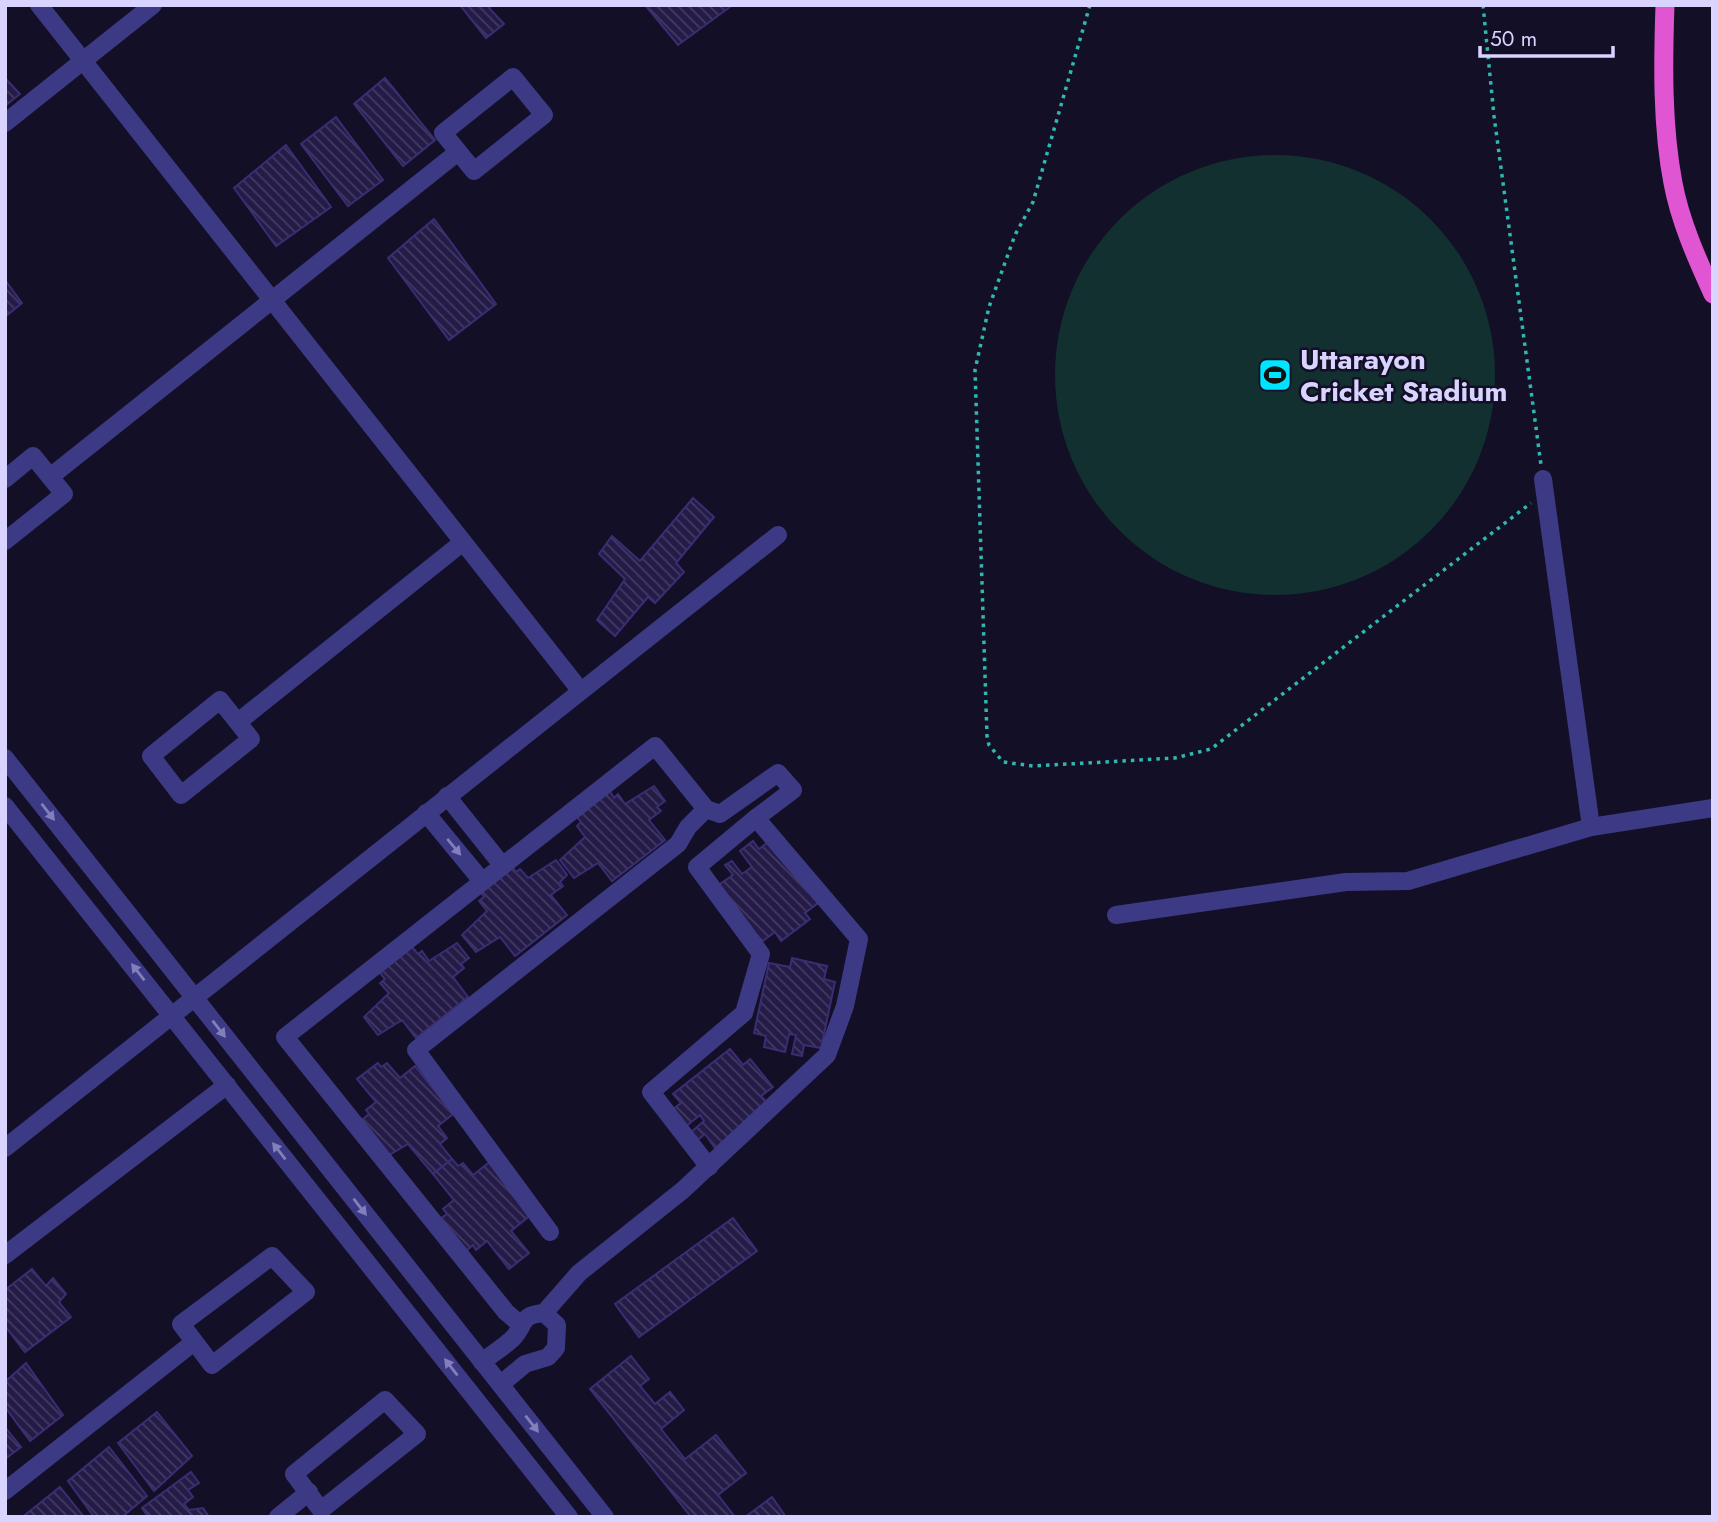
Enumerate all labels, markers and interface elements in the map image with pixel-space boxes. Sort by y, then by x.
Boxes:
scale bar [1480,14,1613,58]
text: 50 m [1490,24,1537,54]
place label: Uttarayon Cricket Stadium [1300,339,1507,412]
sports icon: Uttarayon Cricket Stadium [1256,356,1294,394]
one-way arrow [40,803,54,821]
one-way arrow [446,838,461,855]
one-way arrow [130,964,145,982]
one-way arrow [212,1019,227,1037]
one-way arrow [272,1142,287,1159]
one-way arrow [353,1198,368,1216]
one-way arrow [443,1359,458,1377]
one-way arrow [524,1415,539,1433]

